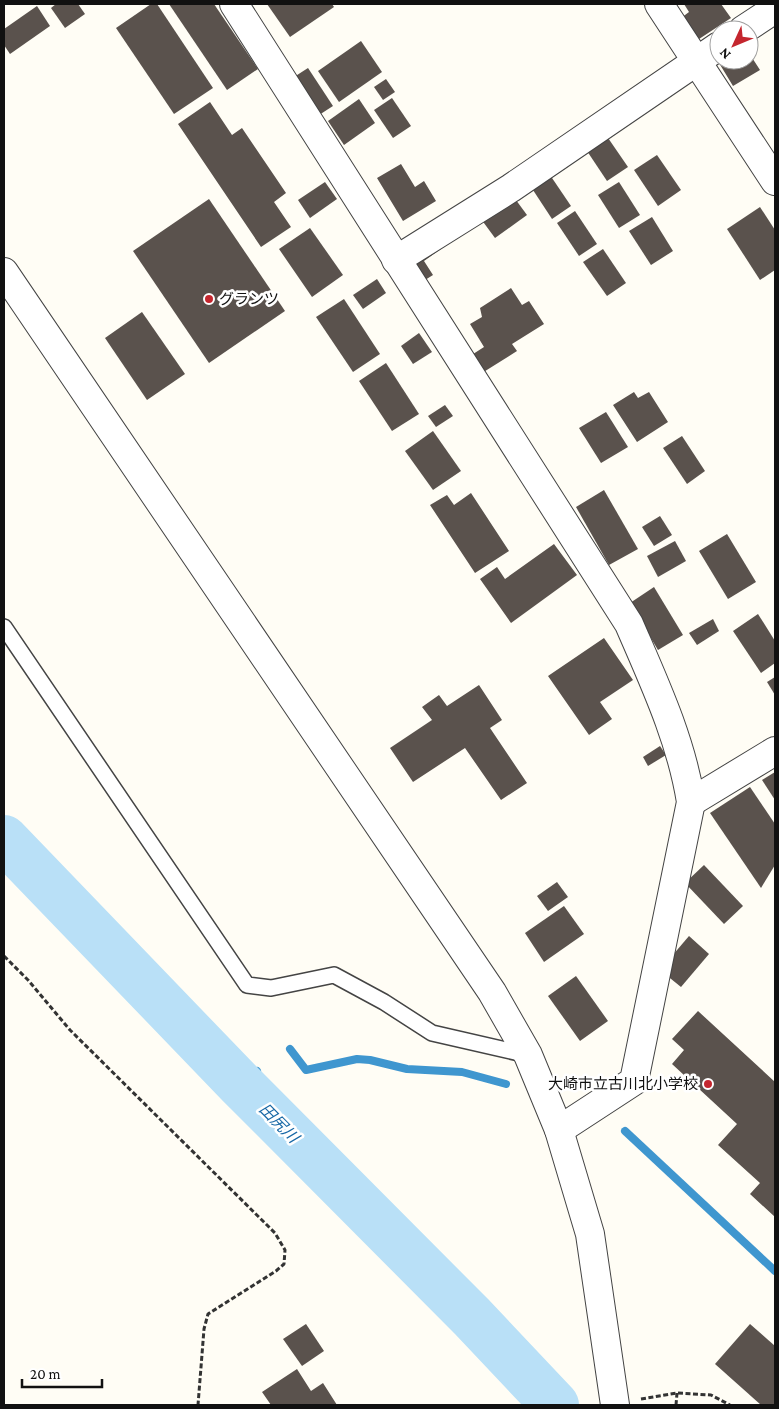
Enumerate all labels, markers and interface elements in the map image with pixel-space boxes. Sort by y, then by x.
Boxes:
north arrow [709,20,759,70]
text: N [715,45,734,63]
place label: グランツ [219,291,279,307]
marker: グランツ [203,293,215,305]
place label: 大崎市立古川北小学校 [548,1075,698,1092]
marker: 大崎市立古川北小学校 [702,1078,714,1090]
water label: 田尻川 [256,1100,303,1147]
scale bar [22,1356,102,1388]
text: 20 m [30,1366,61,1382]

